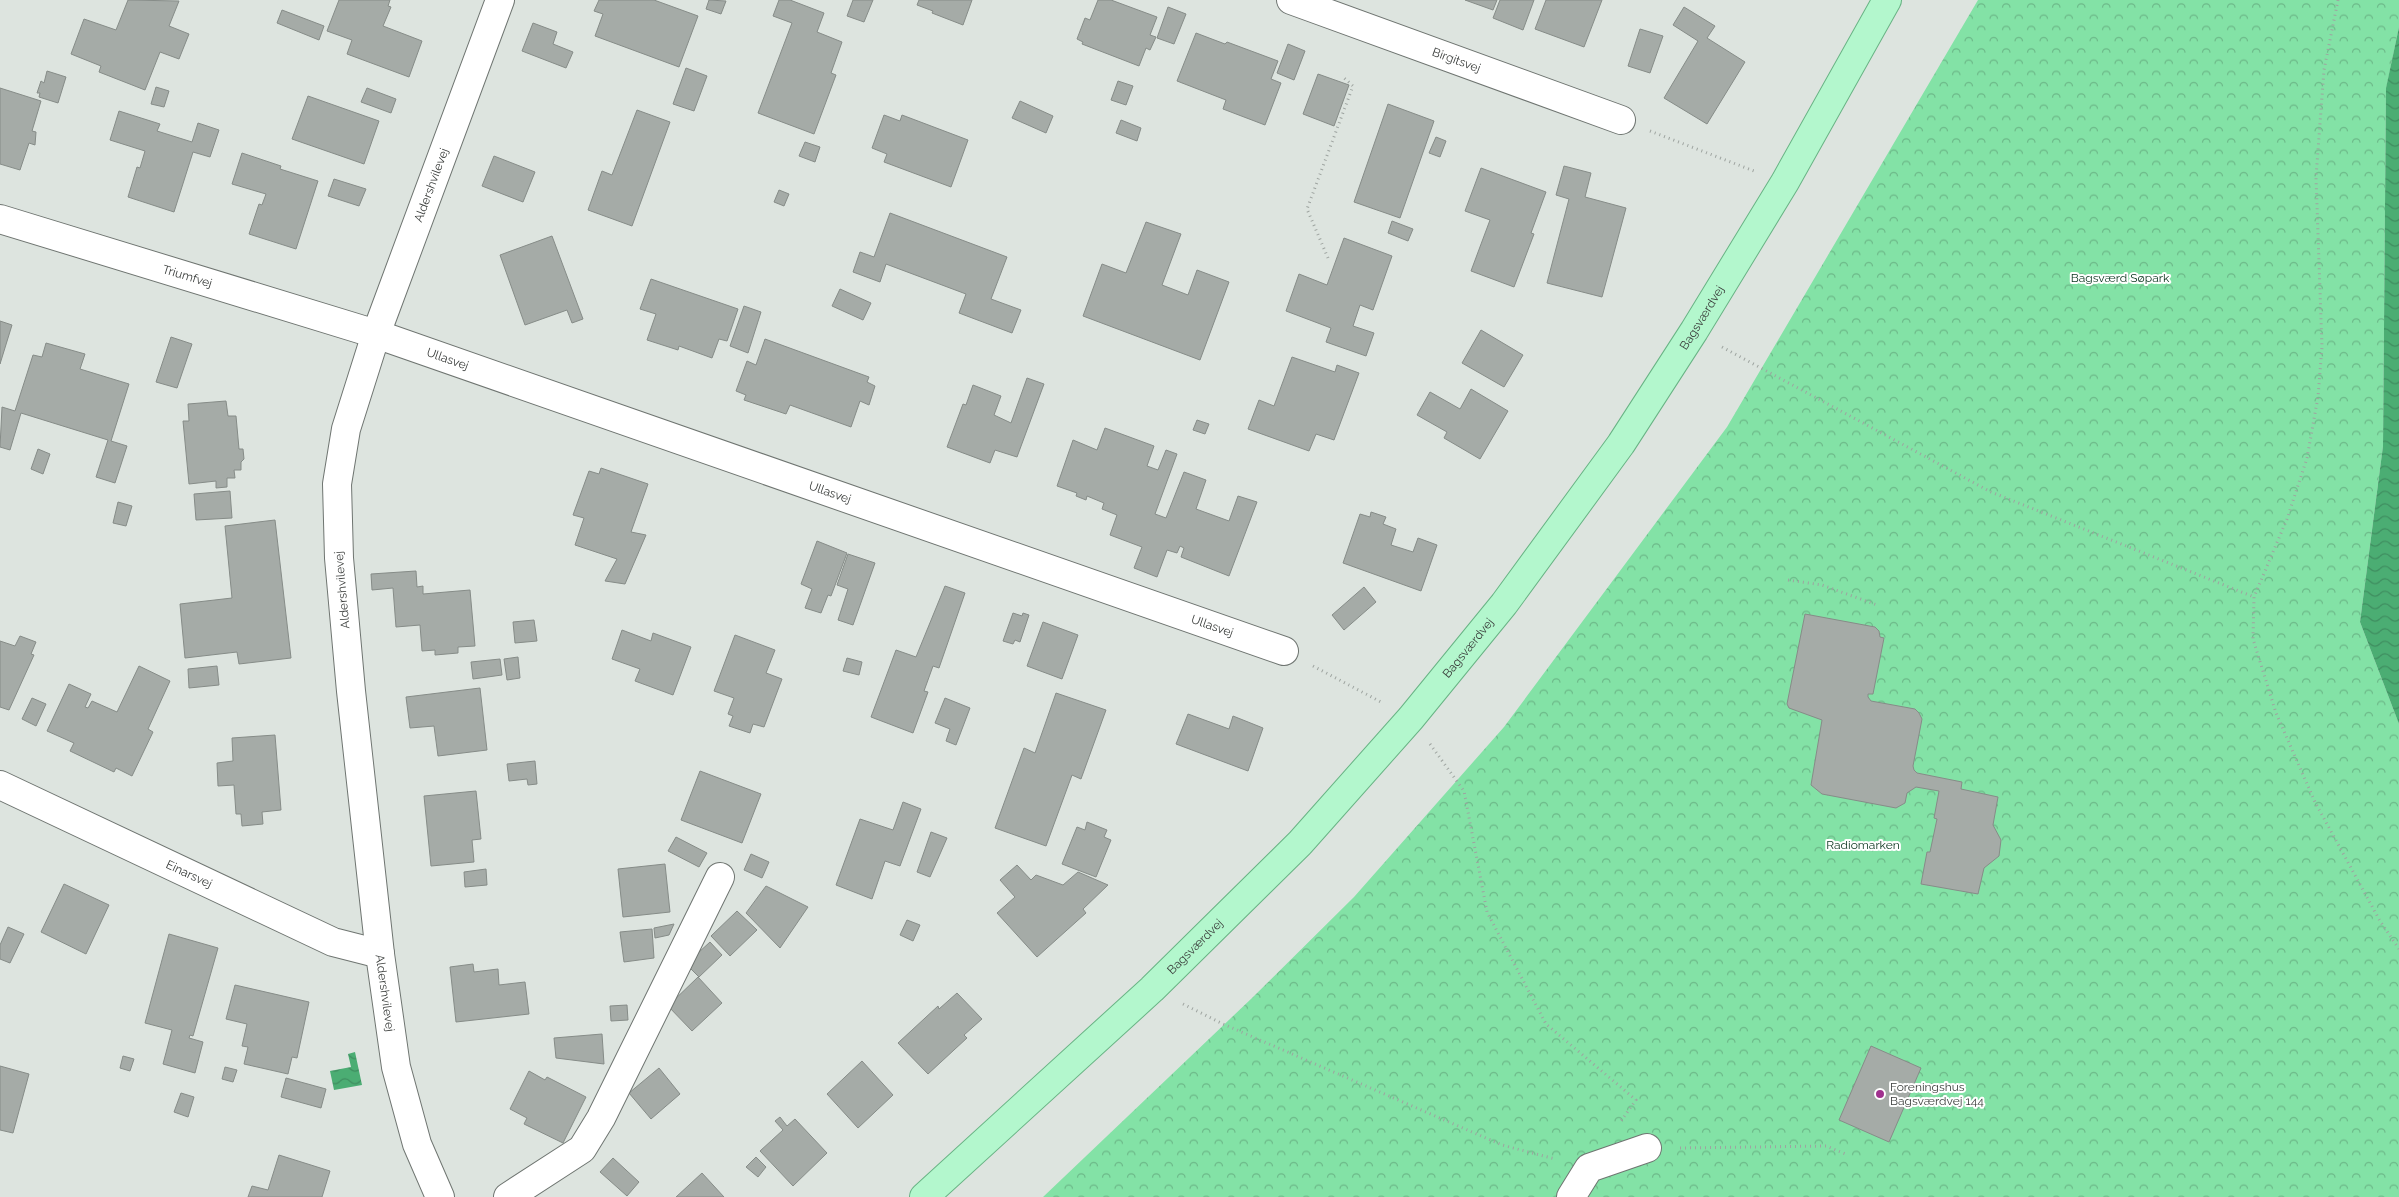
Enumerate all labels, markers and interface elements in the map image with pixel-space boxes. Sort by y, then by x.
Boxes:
street label: Birgitsvej [1430,45,1482,75]
street label: Aldershvilevej [411,146,451,224]
street label: Triumfvej [161,262,214,290]
park label: Bagsværd Søpark [2071,271,2170,285]
street label: Bagsværdvej [1677,283,1727,352]
street label: Ullasvej [425,345,470,373]
street label: Ullasvej [807,479,853,506]
street label: Aldershvilevej [332,551,352,629]
street label: Ullasvej [1189,612,1235,640]
street label: Bagsværdvej [1440,615,1496,681]
park label: Radiomarken [1826,838,1900,852]
street label: Einarsvej [164,857,214,891]
street label: Bagsværdvej [1164,916,1226,977]
street label: Aldershvilevej [373,953,397,1033]
place label: Foreningshus Bagsværdvej 144 [1890,1080,1984,1108]
marker: Foreningshus Bagsværdvej 144 [1874,1088,1886,1100]

